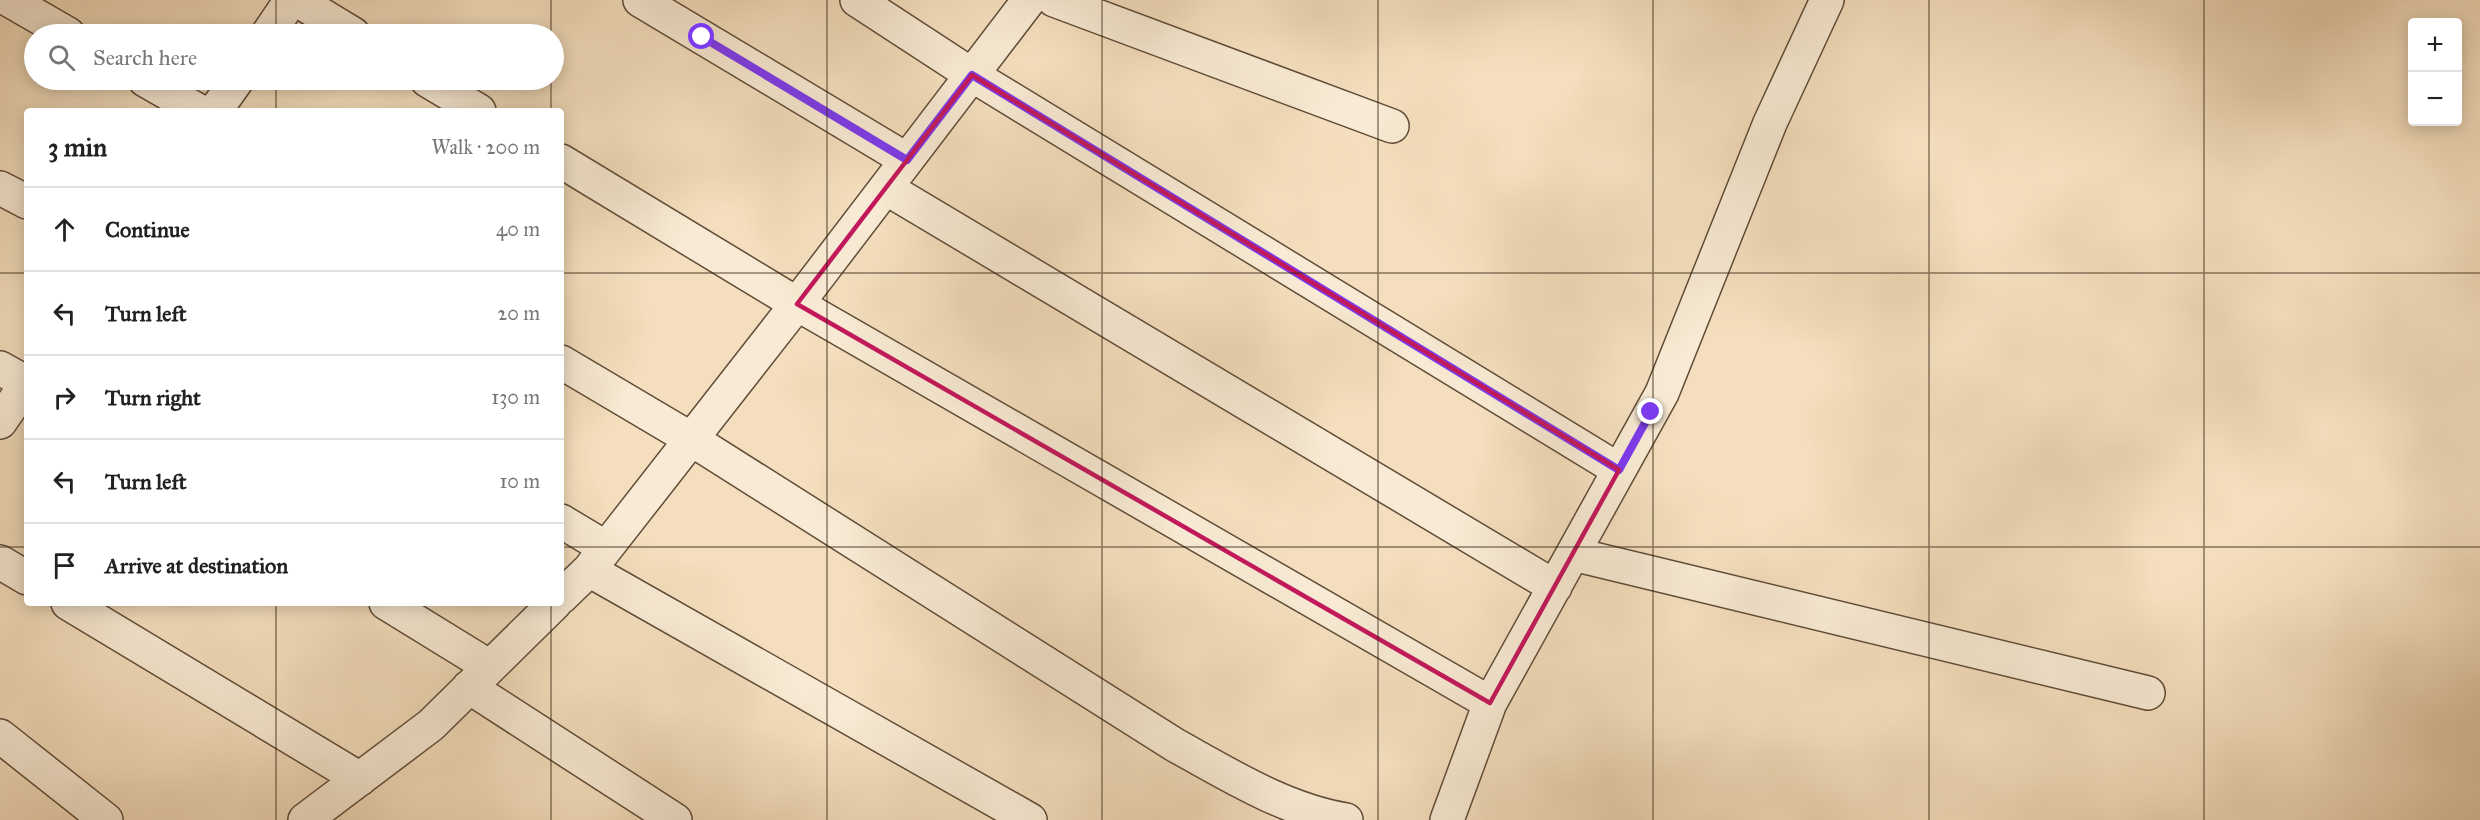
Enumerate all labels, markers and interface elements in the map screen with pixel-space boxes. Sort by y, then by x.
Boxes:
map controls [2408,18,2462,126]
button: + [2408,18,2462,72]
route start [688,23,714,49]
search box [24,24,564,90]
icon: search [45,41,78,74]
text: Search here [93,44,197,71]
button: − [2408,72,2462,126]
text: 3 min [48,131,107,163]
text: Walk · 200 m [432,135,540,159]
icon: ahead [48,213,81,246]
text: Continue [105,216,190,243]
text: 40 m [496,217,540,241]
icon: left [48,297,81,330]
text: Turn left [105,300,187,327]
text: 20 m [497,301,540,325]
icon: right [48,381,81,414]
text: Turn right [105,384,201,411]
text: 130 m [491,385,540,409]
route end [1637,398,1663,424]
icon: left [48,465,81,498]
text: Turn left [105,468,187,495]
text: 10 m [499,469,540,493]
icon: arrive [48,549,81,582]
text: Arrive at destination [105,552,288,579]

